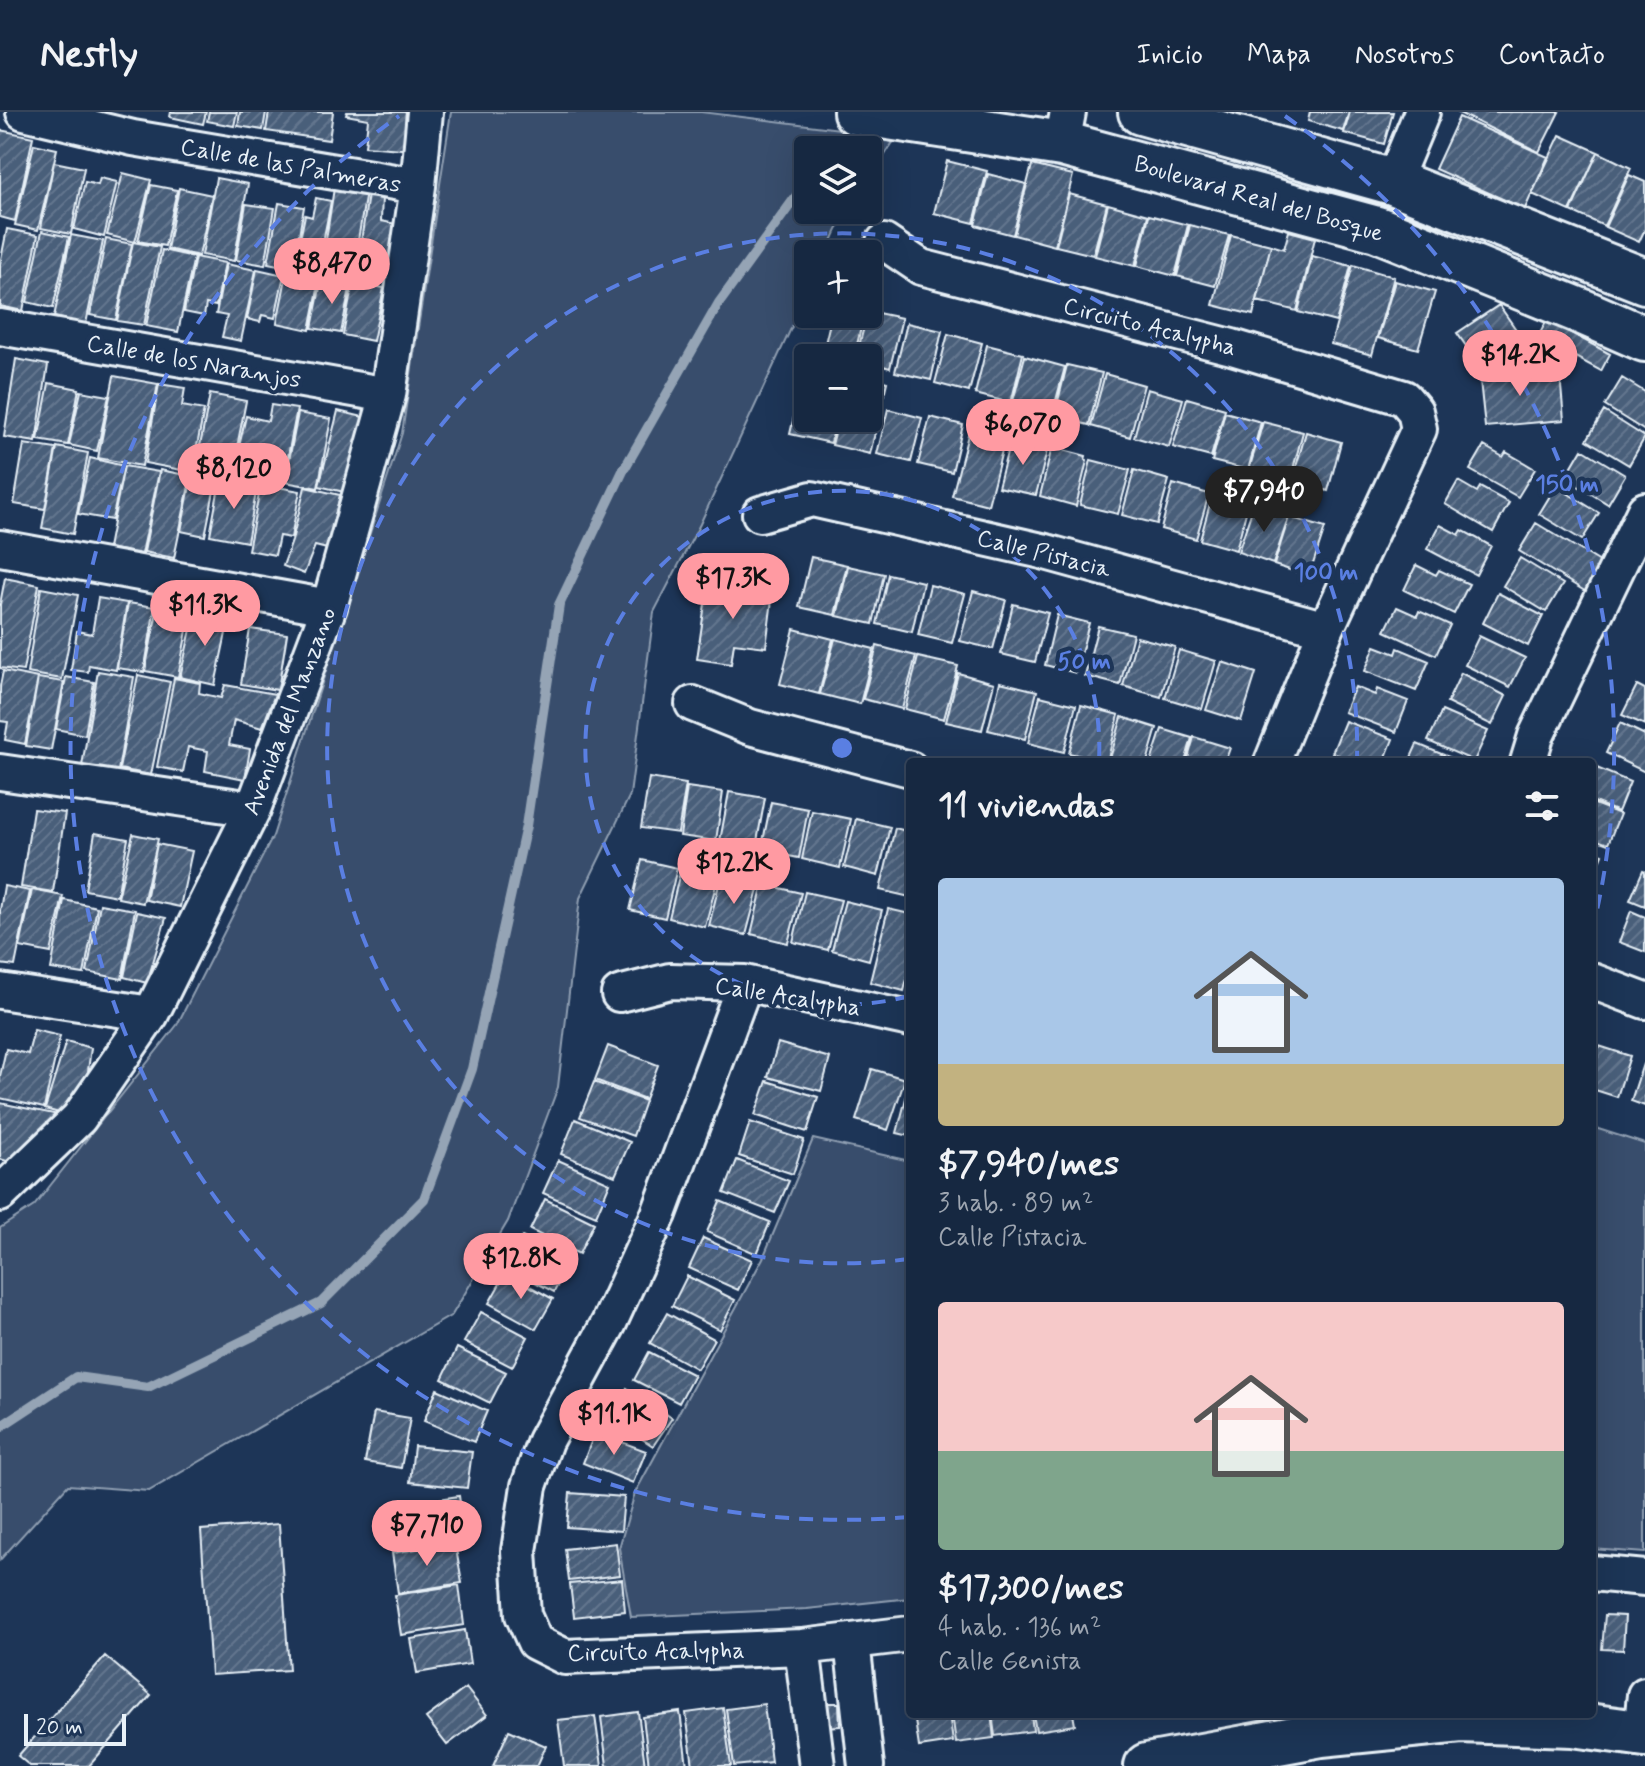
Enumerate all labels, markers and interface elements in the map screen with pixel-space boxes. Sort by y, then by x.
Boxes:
text: Nestly [40,31,138,80]
text: Inicio [1136,37,1203,74]
text: Mapa [1247,37,1311,74]
text: Nosotros [1355,37,1454,74]
text: Contacto [1498,37,1605,74]
street label: Calle de las Palmeras [178,132,404,201]
map controls [794,136,882,432]
button: layers [794,136,882,224]
street label: Boulevard Real del Bosque [1130,149,1387,250]
pin: $8,470 [267,238,397,306]
button: + [794,240,882,328]
text: $8,470 [292,247,372,281]
street label: Circuito Acalypha [1060,291,1239,364]
street label: Calle de los Naranjos [84,328,304,397]
pin: $14.2K [1455,330,1585,398]
text: $14.2K [1480,339,1560,373]
button: − [794,344,882,432]
pin: $6,070 [958,399,1088,467]
text: $6,070 [984,408,1062,442]
pin: $8,120 [169,443,299,511]
text: $8,120 [196,452,272,486]
pin: $7,940 [1199,466,1329,534]
text: 150 m [1535,470,1599,501]
text: $7,940 [1223,475,1305,509]
street label: Calle Pistacia [973,523,1114,586]
pin: $17.3K [668,553,798,621]
text: 100 m [1294,558,1358,589]
text: $17.3K [695,562,771,596]
pin: $11.3K [140,580,270,648]
text: $11.3K [168,589,242,623]
street label: Avenida del Manzano [236,603,344,820]
text: 50 m [1057,647,1111,678]
centre of rings [828,734,856,762]
text: 11 viviendas [938,784,1115,829]
icon: filters [1520,784,1564,828]
pin: $12.2K [669,838,799,906]
text: $12.2K [695,847,773,881]
icon: home [1179,930,1323,1074]
street label: Calle Acalypha [713,971,863,1024]
text: $7,940/mes [938,1142,1119,1187]
text: 3 hab. · 89 m² [938,1187,1093,1221]
text: Calle Pistacia [938,1221,1086,1255]
pin: $12.8K [456,1233,586,1301]
text: $12.8K [481,1242,561,1276]
icon: home [1179,1354,1323,1498]
pin: $11.1K [549,1389,679,1457]
text: $11.1K [577,1398,651,1432]
pin: $7,710 [362,1500,492,1568]
text: $7,710 [390,1509,464,1543]
text: $17,300/mes [938,1566,1124,1611]
text: 4 hab. · 136 m² [938,1611,1101,1645]
street label: Circuito Acalypha [567,1635,745,1670]
text: Calle Genista [938,1645,1082,1679]
scale bar [24,1710,126,1746]
text: 20 m [36,1714,83,1742]

